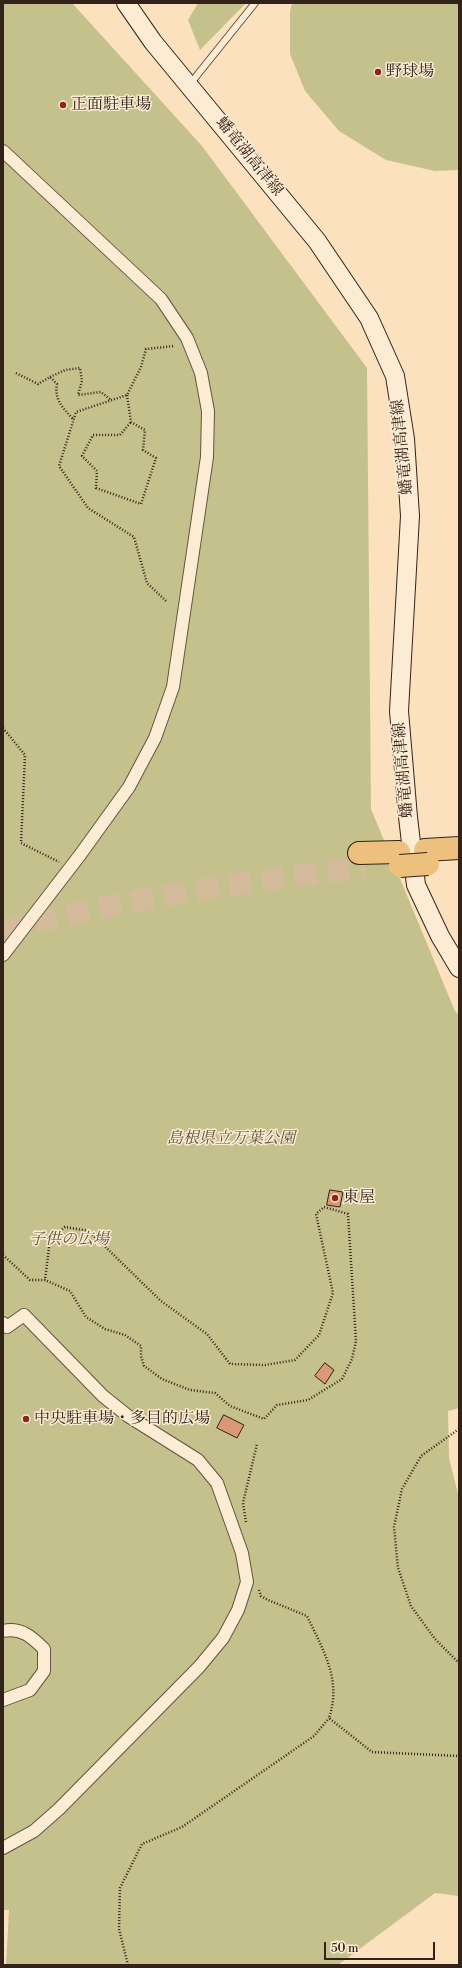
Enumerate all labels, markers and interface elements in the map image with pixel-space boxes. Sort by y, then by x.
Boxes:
place label: 野球場 [386,62,434,82]
marker: 野球場 [373,67,383,77]
place label: 正面駐車場 [71,95,151,115]
marker: 正面駐車場 [58,100,68,110]
street label: 蟠竜湖高津線 [211,114,287,200]
street label: 蟠竜湖高津線 [388,398,418,496]
street label: 蟠竜湖高津線 [390,721,418,819]
park label: 島根県立万葉公園 [167,1129,295,1149]
place label: 東屋 [343,1188,375,1208]
marker: 東屋 [330,1193,340,1203]
park label: 子供の広場 [29,1230,109,1250]
place label: 中央駐車場・多目的広場 [34,1409,210,1429]
marker: 中央駐車場・多目的広場 [21,1414,31,1424]
scale bar [326,1934,437,1960]
text: 50 m [331,1941,359,1956]

